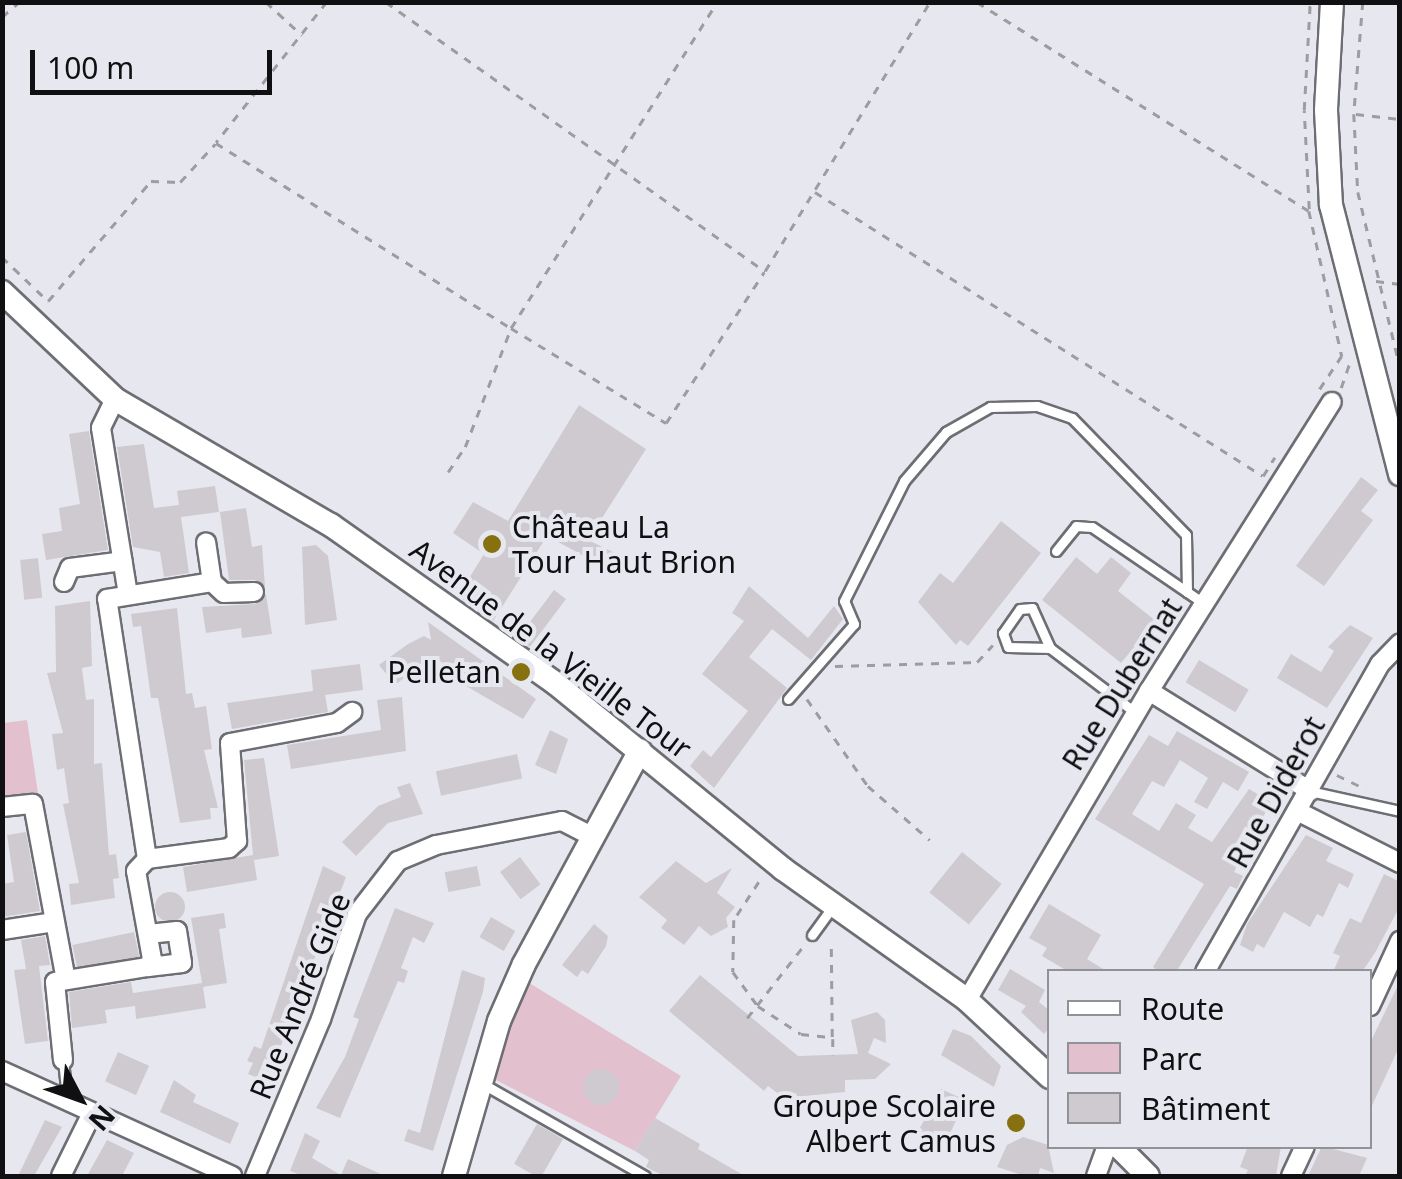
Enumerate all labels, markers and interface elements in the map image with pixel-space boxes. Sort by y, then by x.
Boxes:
scale bar [35,30,278,92]
text: 100 m [47,47,134,88]
place label: Château La Tour Haut Brion [512,509,736,580]
street label: Avenue de la Vieille Tour [403,531,699,767]
marker: Château La Tour Haut Brion [481,533,503,555]
street label: Rue Dubernat [1055,591,1189,777]
place label: Pelletan [387,654,501,690]
marker: Pelletan [510,661,532,683]
street label: Rue Diderot [1220,710,1332,874]
street label: Rue André Gide [242,887,358,1105]
legend [1047,969,1372,1149]
text: Route [1141,988,1224,1029]
text: Parc [1141,1038,1202,1079]
north arrow [30,1049,130,1149]
place label: Groupe Scolaire Albert Camus [772,1088,996,1158]
text: Bâtiment [1141,1088,1270,1129]
text: N [81,1098,124,1140]
marker: Groupe Scolaire Albert Camus [1005,1112,1027,1134]

